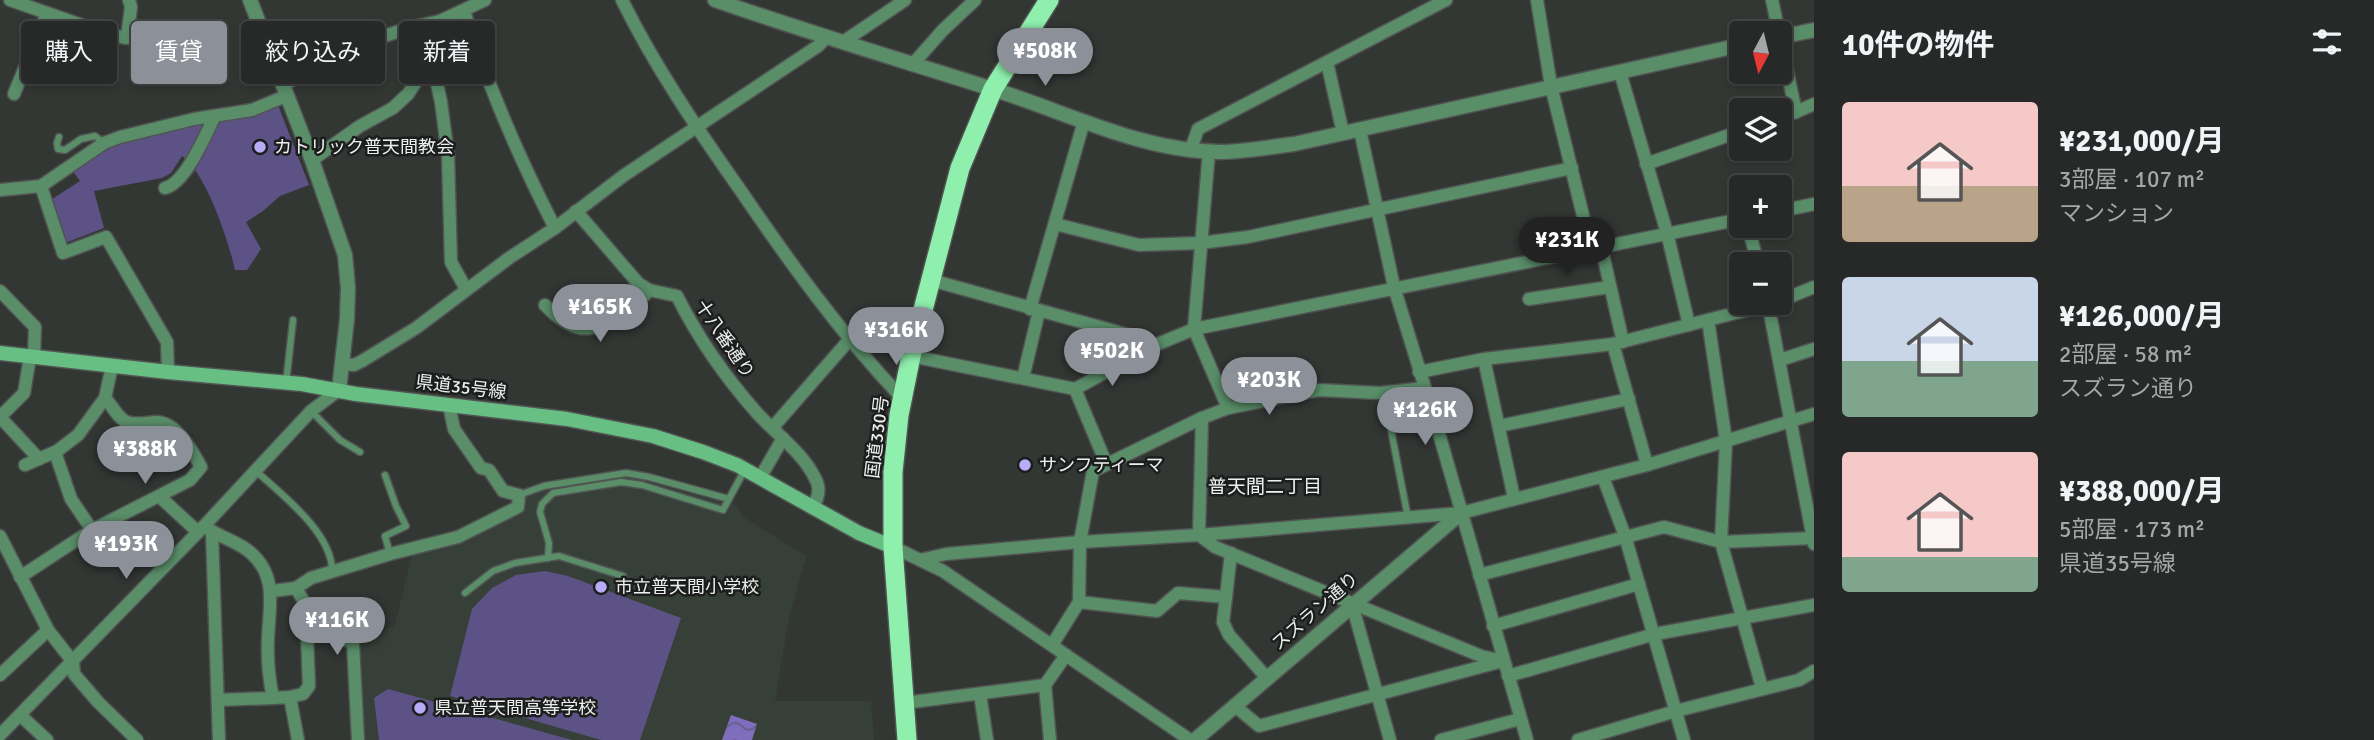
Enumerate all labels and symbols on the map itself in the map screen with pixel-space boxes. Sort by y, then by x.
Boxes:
north arrow [1729,21,1792,84]
pin: ¥508K [996,28,1094,88]
place label: カトリック普天間教会 [274,136,454,158]
marker: カトリック普天間教会 [252,139,268,155]
pin: ¥231K [1518,218,1616,277]
pin: ¥165K [551,284,649,344]
street label: 十八番通り [691,296,759,382]
pin: ¥316K [847,308,945,367]
pin: ¥502K [1063,328,1161,388]
pin: ¥203K [1220,358,1318,417]
street label: 県道35号線 [414,371,508,403]
pin: ¥126K [1376,388,1474,447]
street label: 国道330号 [861,394,893,480]
pin: ¥388K [96,426,194,486]
place label: サンフティーマ [1039,454,1163,476]
marker: サンフティーマ [1017,457,1033,473]
district label: 普天間二丁目 [1208,475,1322,499]
pin: ¥193K [77,522,175,581]
street label: スズラン通り [1267,567,1363,655]
place label: 市立普天間小学校 [615,576,759,598]
marker: 市立普天間小学校 [593,579,609,595]
pin: ¥116K [288,598,386,657]
place label: 県立普天間高等学校 [434,697,596,719]
marker: 県立普天間高等学校 [412,700,428,716]

